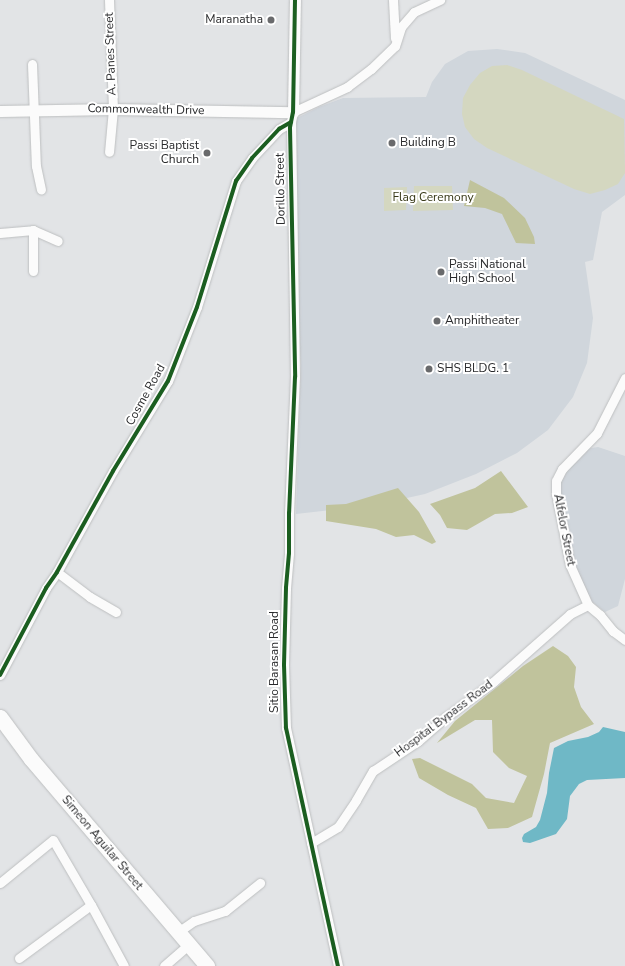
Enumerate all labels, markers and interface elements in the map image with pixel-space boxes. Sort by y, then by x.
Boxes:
street label: A. Panes Street [102,12,120,96]
place label: Maranatha [205,13,263,27]
marker: Maranatha [266,15,276,25]
street label: Commonwealth Drive [87,102,205,118]
place label: Building B [400,136,456,150]
marker: Building B [387,138,397,148]
place label: Passi Baptist Church [130,139,199,167]
marker: Passi Baptist Church [202,148,212,158]
street label: Dorillo Street [273,153,289,225]
park label: Flag Ceremony [392,191,474,205]
place label: Passi National High School [449,258,526,286]
marker: Passi National High School [436,267,446,277]
place label: Amphitheater [445,314,519,328]
marker: Amphitheater [432,316,442,326]
street label: Cosme Road [123,362,169,428]
place label: SHS BLDG. 1 [437,362,509,376]
marker: SHS BLDG. 1 [424,364,434,374]
street label: Alfelor Street [550,493,578,567]
street label: Sitio Barasan Road [268,611,282,713]
street label: Hospital Bypass Road [392,678,496,760]
street label: Simeon Aguilar Street [58,793,146,893]

